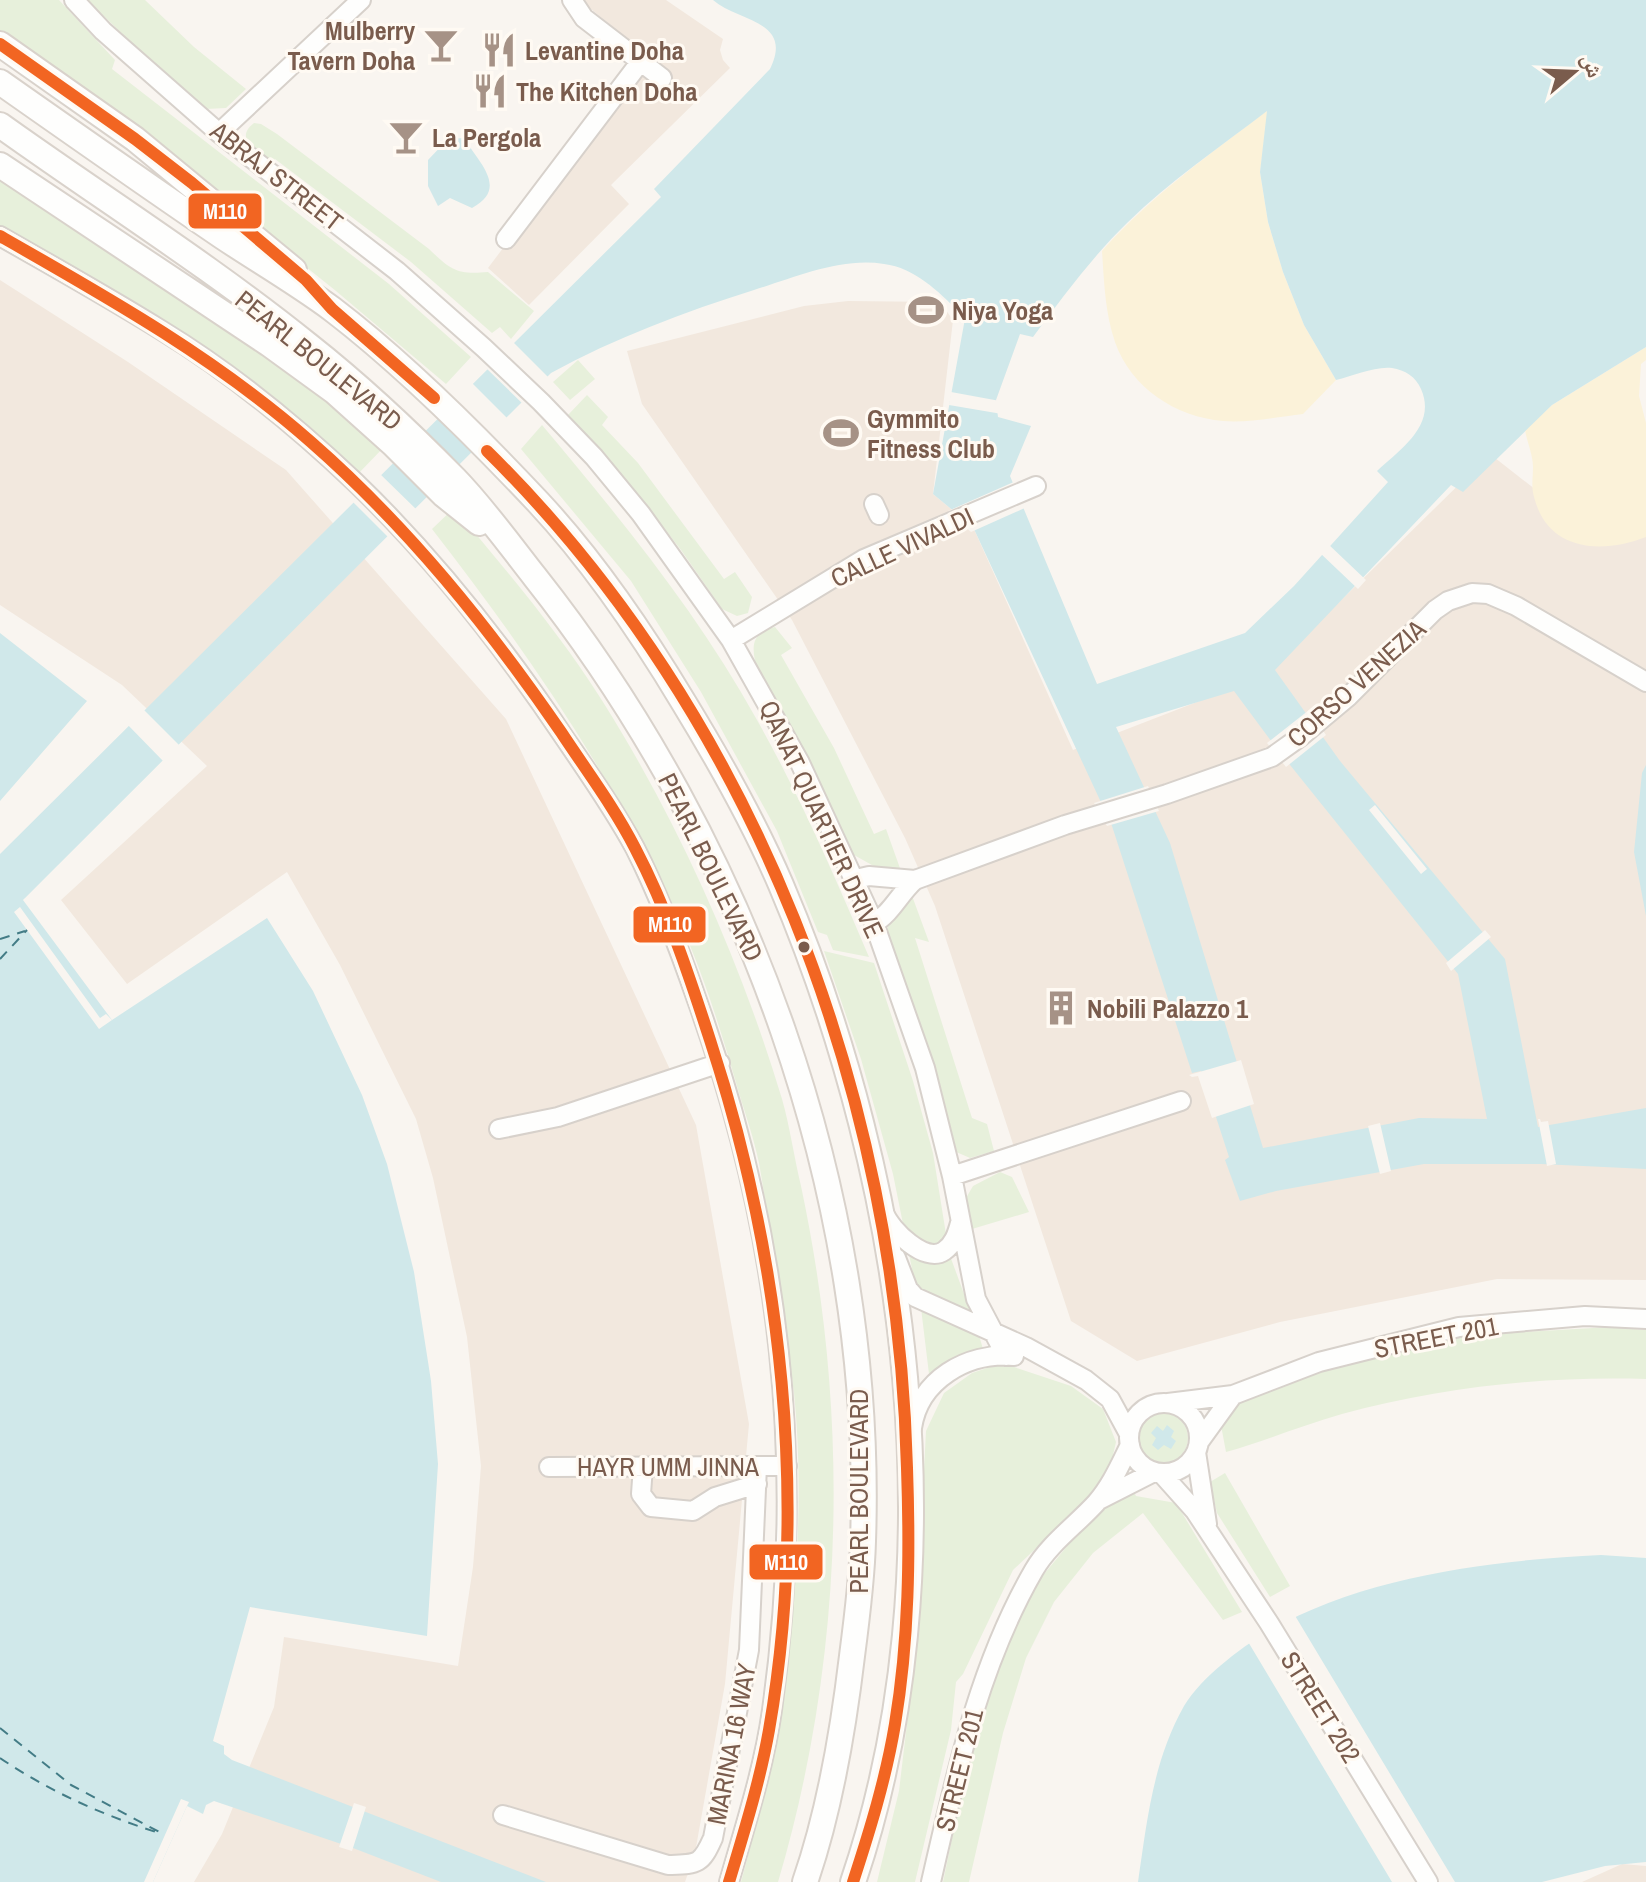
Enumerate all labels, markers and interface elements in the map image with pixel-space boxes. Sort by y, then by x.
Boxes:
place label: Mulberry Tavern Doha [287,13,415,78]
bar icon: Mulberry Tavern Doha [422,26,460,64]
restaurant icon: Levantine Doha [480,31,518,69]
north arrow [1534,32,1614,112]
place label: Levantine Doha [525,33,684,68]
text: ش [1575,50,1611,81]
restaurant icon: The Kitchen Doha [471,72,509,110]
place label: The Kitchen Doha [516,74,697,109]
street label: ABRAJ STREET [203,113,350,239]
bar icon: La Pergola [387,118,425,156]
place label: La Pergola [432,120,541,155]
line badge: M110 [187,192,263,230]
text: M110 [203,196,247,226]
street label: PEARL BOULEVARD [228,282,410,438]
sports icon: Niya Yoga [907,291,945,329]
place label: Niya Yoga [952,293,1053,328]
place label: Gymmito Fitness Club [867,401,995,466]
sports icon: Gymmito Fitness Club [822,414,860,452]
street label: CALLE VIVALDI [825,499,979,595]
street label: CORSO VENEZIA [1279,611,1433,755]
street label: QANAT QUARTIER DRIVE [752,695,892,943]
street label: PEARL BOULEVARD [650,767,772,967]
line badge: M110 [632,905,707,944]
text: M110 [648,909,692,939]
unlabelled marker [796,939,812,955]
building icon: Nobili Palazzo 1 [1042,989,1080,1027]
place label: Nobili Palazzo 1 [1087,991,1248,1026]
street label: STREET 201 [1371,1308,1501,1366]
street label: PEARL BOULEVARD [841,1388,876,1594]
street label: HAYR UMM JINNA [577,1449,760,1484]
line badge: M110 [748,1543,824,1581]
text: M110 [764,1547,808,1577]
street label: STREET 202 [1273,1645,1369,1769]
street label: MARINA 16 WAY [698,1660,764,1828]
street label: STREET 201 [927,1705,991,1835]

